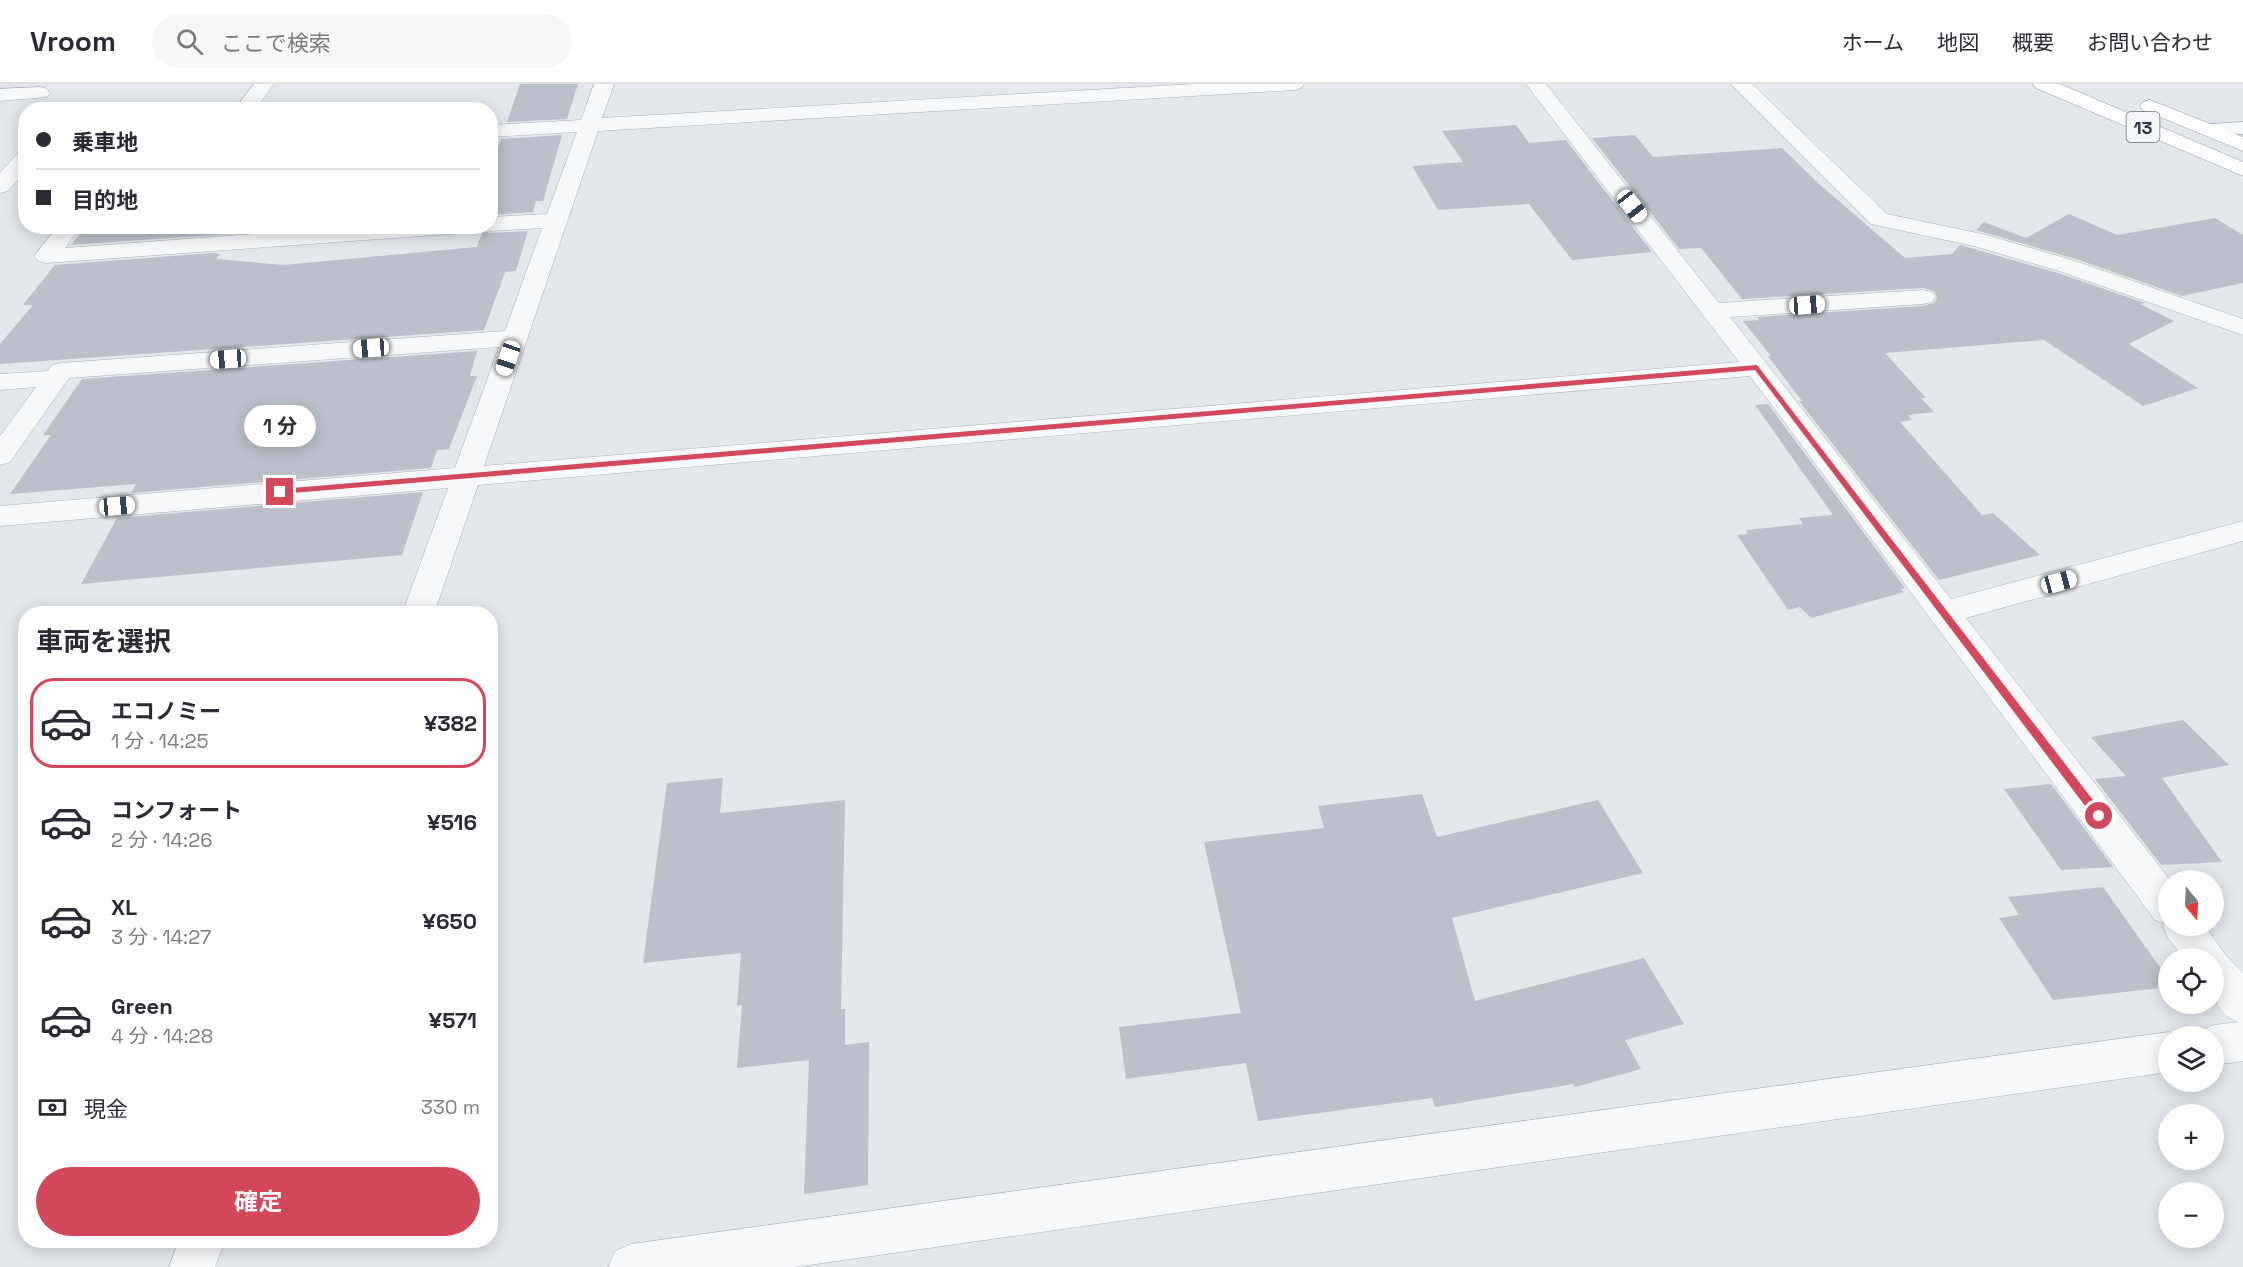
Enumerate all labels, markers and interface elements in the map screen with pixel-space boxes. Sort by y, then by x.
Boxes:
search box [152,14,572,68]
text: Vroom [30,23,116,59]
icon: search [173,25,206,58]
text: ここで検索 [221,29,331,57]
text: ホーム [1842,29,1904,56]
text: 地図 [1937,29,1979,56]
text: 概要 [2012,29,2054,56]
text: お問い合わせ [2087,29,2213,56]
road number: 13 [2126,112,2160,142]
text: 乗車地 [72,128,138,156]
text: 目的地 [72,186,138,214]
car [1614,186,1650,226]
car [1788,295,1826,315]
car [352,338,390,358]
car [494,338,522,378]
car [209,349,247,369]
callout: 1 分 [244,405,316,447]
text: 1 分 [263,413,297,439]
route end [266,478,293,505]
car [98,495,136,517]
car [2039,569,2079,595]
text: 車両を選択 [36,624,171,659]
icon: car [39,696,93,750]
text: エコノミー [111,697,221,725]
text: ¥382 [424,709,477,737]
text: 1 分 · 14:25 [111,728,208,754]
icon: car [39,795,93,849]
text: コンフォート [111,796,242,824]
route start [2085,802,2112,829]
text: ¥516 [427,808,477,836]
text: 2 分 · 14:26 [111,827,212,853]
north arrow [2158,870,2224,936]
map controls [2158,870,2224,1248]
text: XL [111,893,137,921]
icon: car [39,894,93,948]
text: ¥650 [422,907,477,935]
text: 3 分 · 14:27 [111,924,211,950]
button: locate [2158,948,2224,1014]
text: Green [111,992,173,1020]
icon: car [39,993,93,1047]
text: ¥571 [429,1006,477,1034]
text: 4 分 · 14:28 [111,1023,213,1049]
button: layers [2158,1026,2224,1092]
icon: cash [36,1091,69,1124]
text: 330 m [421,1094,480,1120]
text: 現金 [84,1095,128,1123]
button: + [2158,1104,2224,1170]
button: 確定 [36,1167,480,1236]
button: − [2158,1182,2224,1248]

